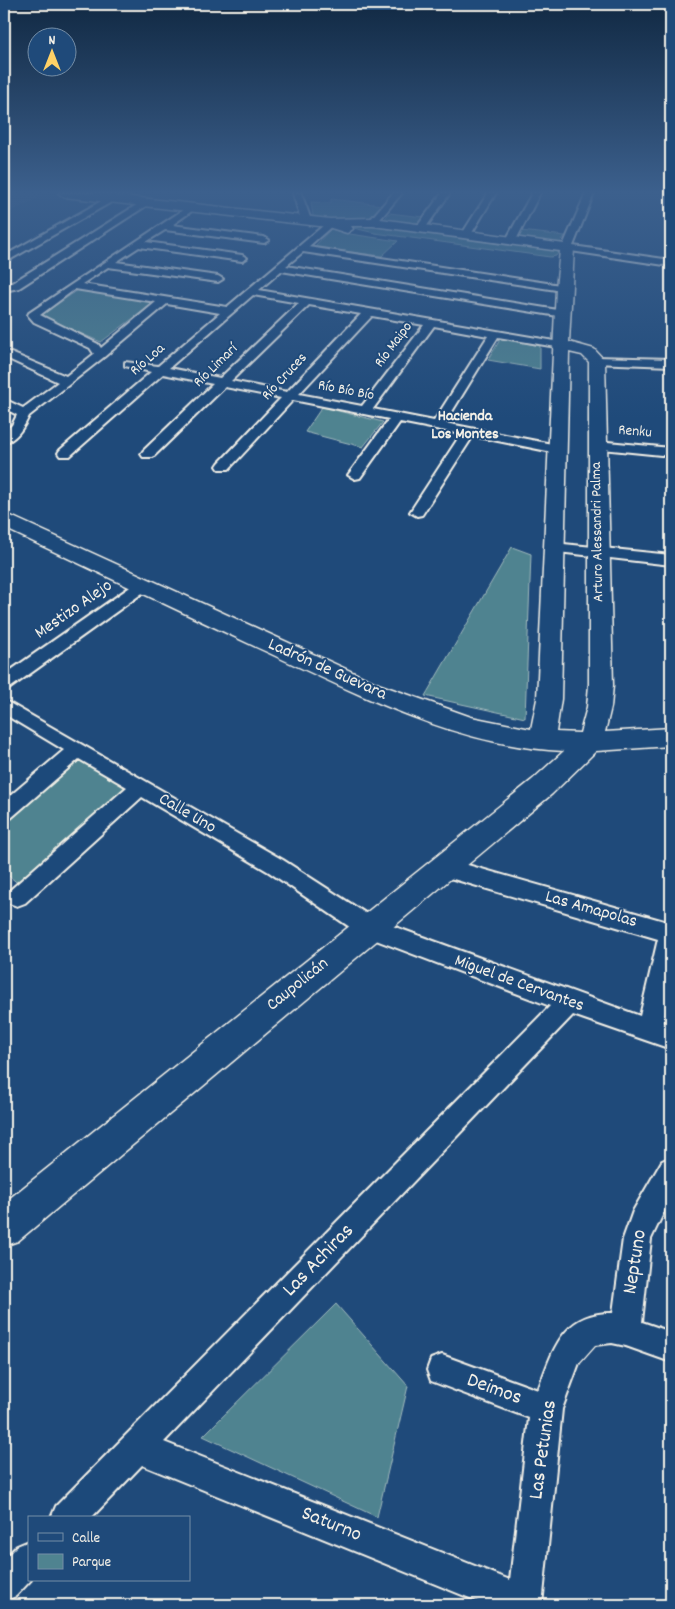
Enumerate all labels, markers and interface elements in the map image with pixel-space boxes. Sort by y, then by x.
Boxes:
north arrow [28,28,78,78]
text: N [49,31,56,51]
street label: Río Maipo [369,317,419,373]
street label: Río Loa [126,338,171,381]
street label: Río Limarí [189,338,244,393]
street label: Río Cruces [257,348,313,406]
street label: Río Bío Bío [316,375,376,407]
district label: Hacienda Los Montes [431,405,499,446]
street label: Renku [617,420,653,444]
street label: Arturo Alessandri Palma [586,461,610,602]
street label: Mestizo Alejo [30,574,118,646]
street label: Ladrón de Guevara [264,633,391,708]
street label: Calle Uno [153,787,221,841]
street label: Las Amapolas [542,885,640,935]
street label: Miguel de Cervantes [451,949,587,1019]
street label: Caupolicán [262,952,334,1018]
street label: Las Achiras [276,1218,362,1304]
street label: Neptuno [616,1227,656,1297]
street label: Deimos [462,1366,526,1414]
street label: Las Petunias [522,1398,566,1502]
street label: Saturno [296,1499,366,1551]
legend [28,1516,190,1582]
text: Calle [72,1528,101,1550]
text: Parque [72,1552,112,1574]

